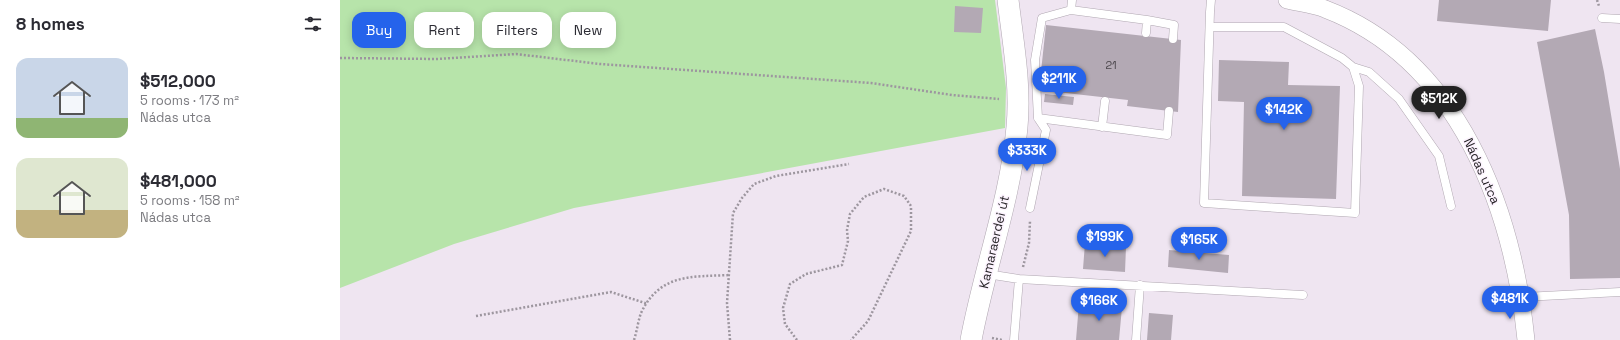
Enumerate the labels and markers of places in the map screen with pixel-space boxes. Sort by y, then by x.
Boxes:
pin: $211K [1031,66,1087,100]
pin: $512K [1411,86,1467,120]
pin: $142K [1256,97,1312,131]
pin: $333K [999,138,1055,172]
pin: $199K [1077,224,1133,258]
pin: $165K [1171,227,1227,261]
pin: $481K [1482,286,1538,320]
pin: $166K [1071,288,1127,322]

